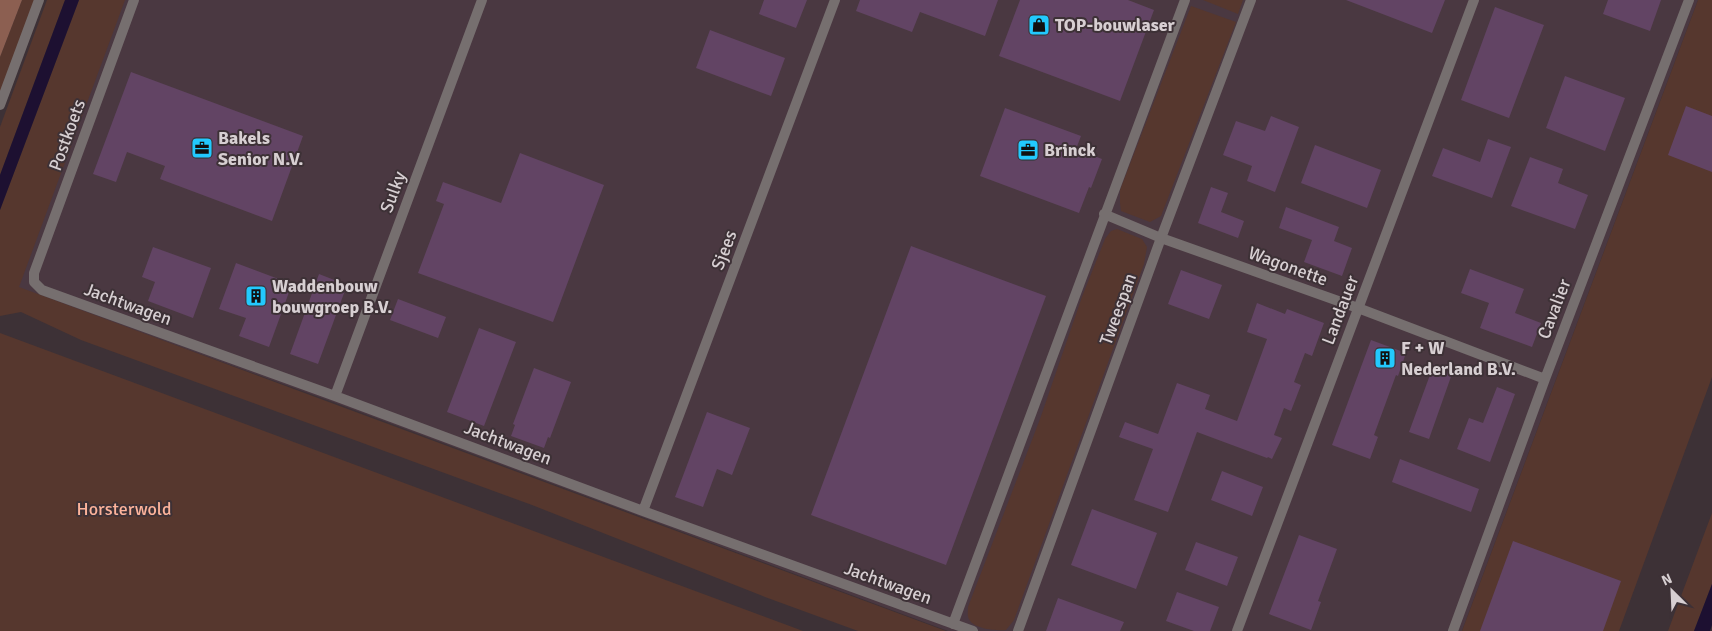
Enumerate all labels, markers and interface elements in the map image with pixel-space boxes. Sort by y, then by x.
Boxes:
shop icon: TOP-bouwlaser [1027,13,1051,37]
place label: TOP-bouwlaser [1055,14,1176,36]
street label: Postkoets [44,96,90,174]
place label: Bakels Senior N.V. [218,127,304,170]
office icon: Bakels Senior N.V. [190,136,214,160]
office icon: Brinck [1016,138,1040,162]
place label: Brinck [1044,139,1096,161]
street label: Sulky [375,168,411,216]
street label: Sjees [706,227,742,273]
street label: Wagonette [1245,241,1331,291]
street label: Tweespan [1095,270,1141,348]
street label: Landauer [1317,272,1363,348]
place label: Waddenbouw bouwgroep B.V. [272,275,392,318]
street label: Cavalier [1533,275,1576,342]
street label: Jachtwagen [81,278,175,330]
building icon: Waddenbouw bouwgroep B.V. [244,284,268,308]
place label: F + W Nederland B.V. [1401,337,1516,380]
building icon: F + W Nederland B.V. [1373,346,1397,370]
street label: Jachtwagen [461,416,555,470]
park label: Horsterwold [77,498,172,520]
street label: Jachtwagen [841,557,935,609]
north arrow [1647,566,1697,616]
text: N [1659,570,1675,589]

